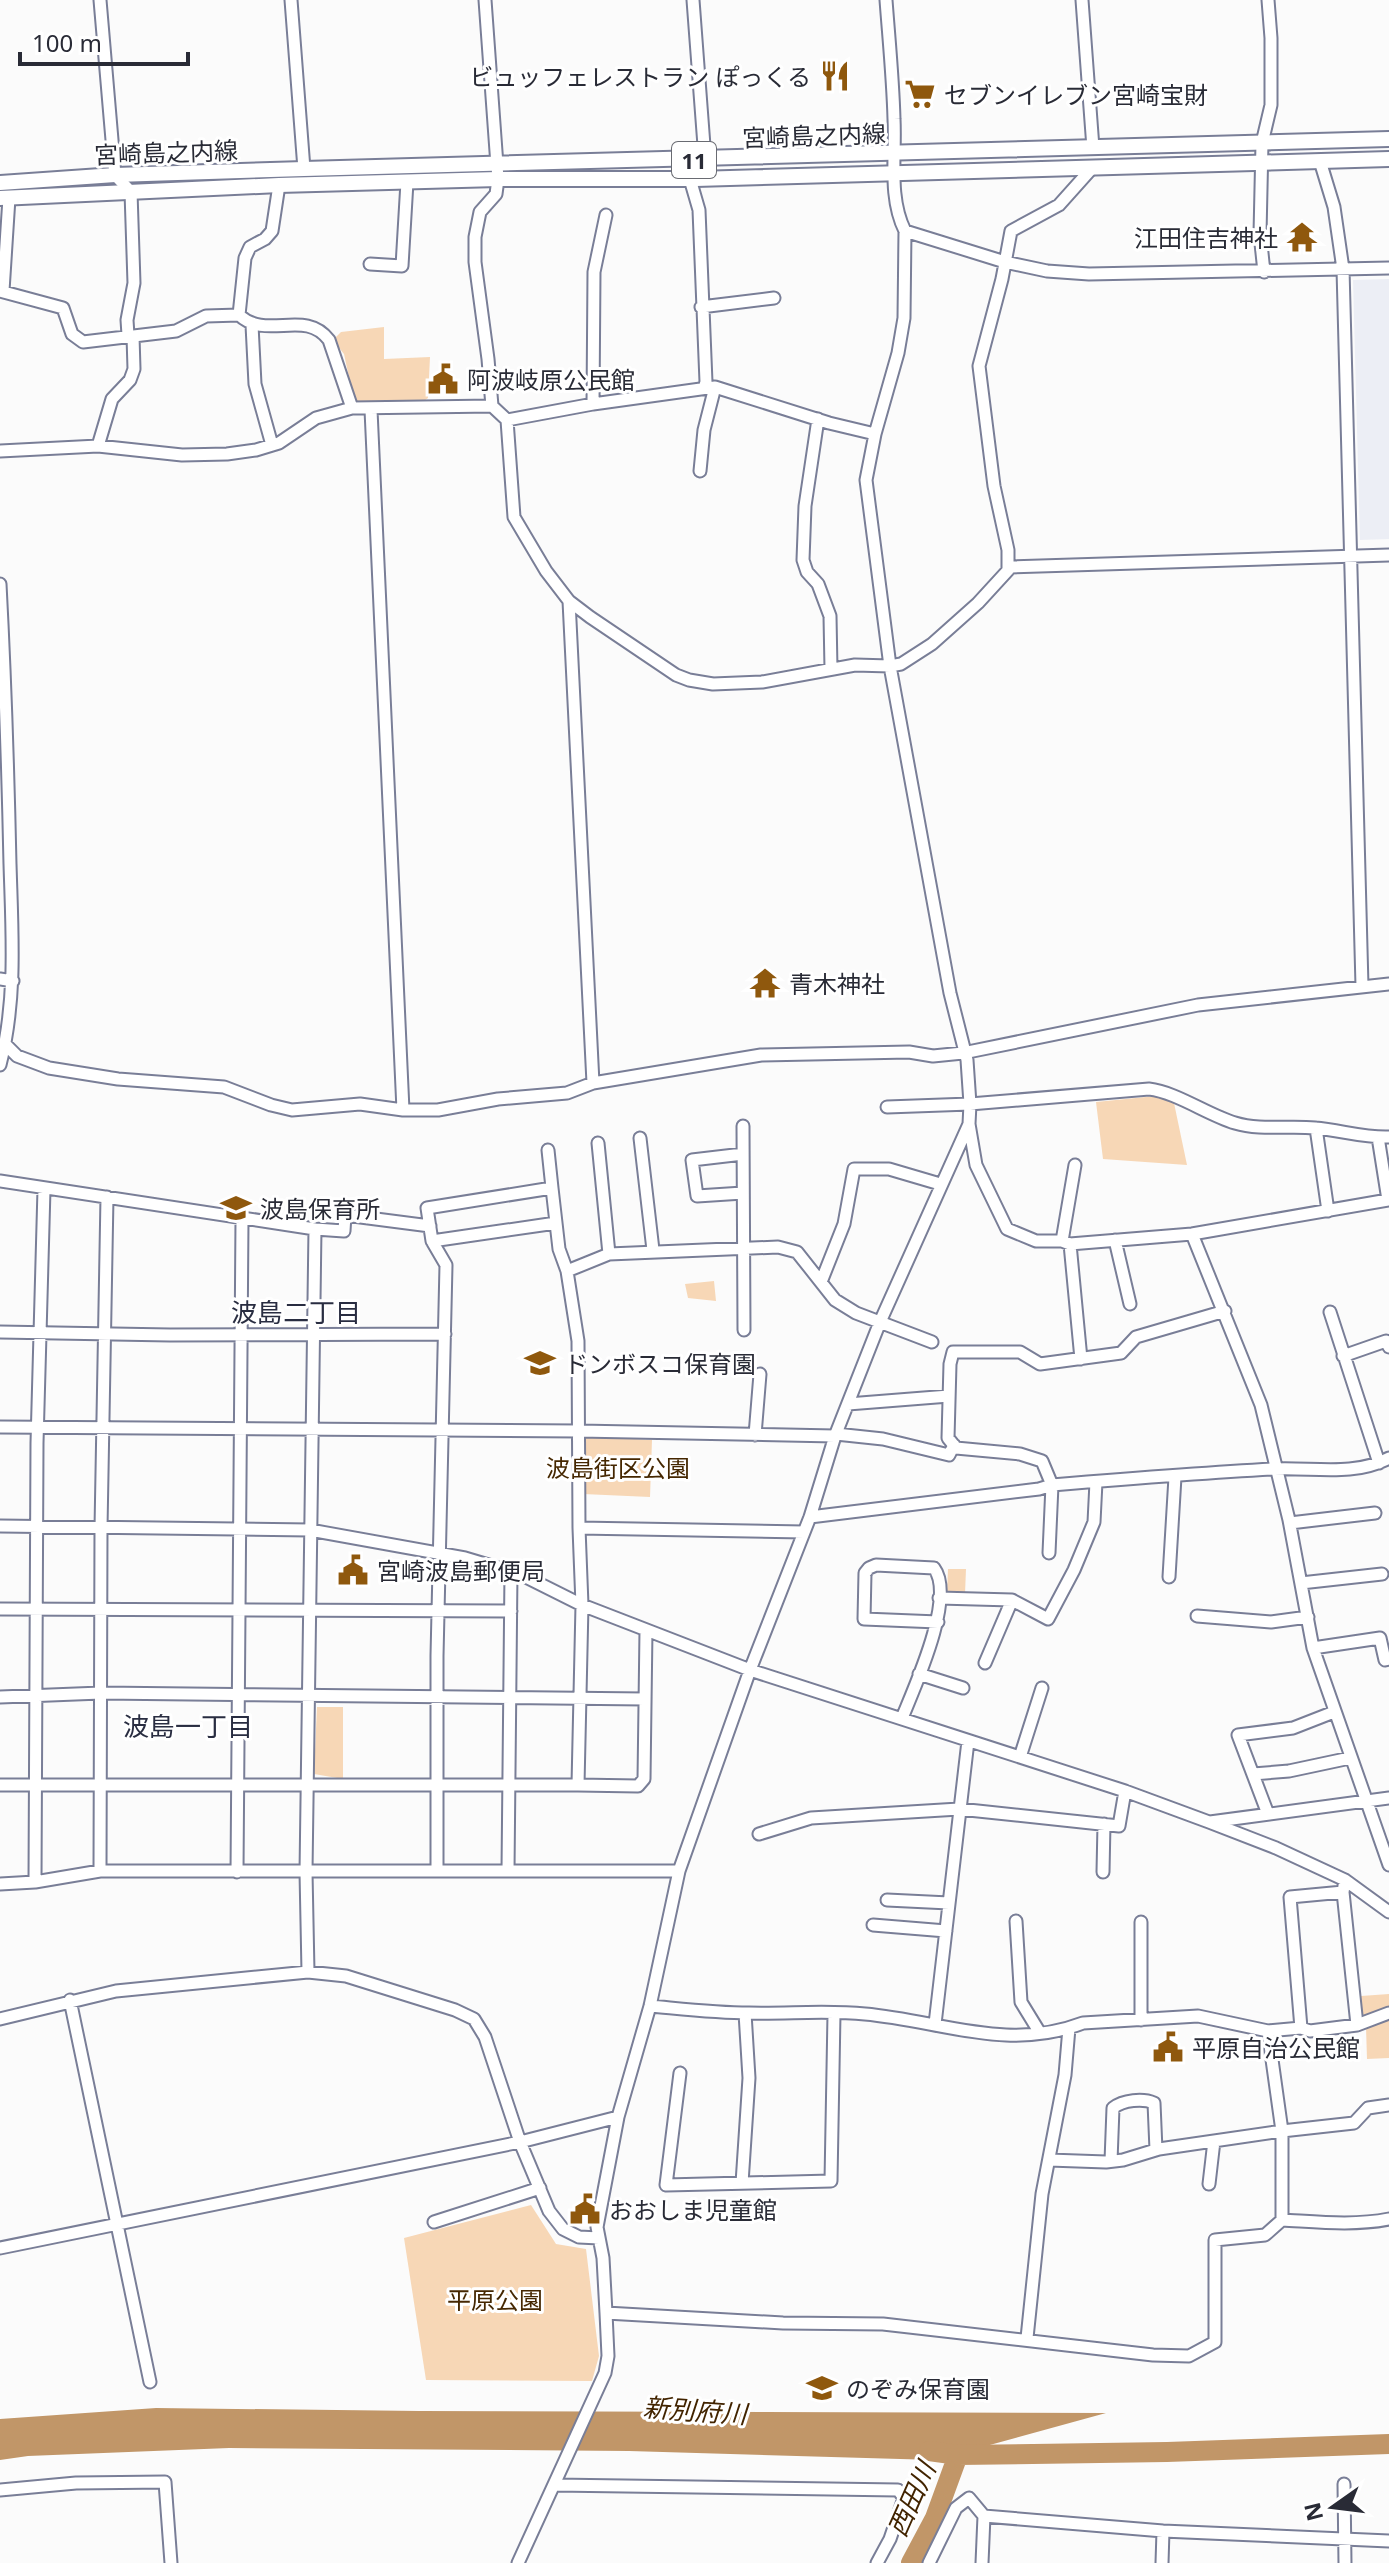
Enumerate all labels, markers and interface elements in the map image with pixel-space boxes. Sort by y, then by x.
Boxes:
scale bar [20,16,188,66]
text: 100 m [32,26,102,59]
restaurant icon: ビュッフェレストラン ぽっくる [818,59,852,93]
place label: ビュッフェレストラン ぽっくる [469,60,811,93]
supermarket icon: セブンイレブン宮崎宝財 [903,77,937,111]
place label: セブンイレブン宮崎宝財 [944,78,1208,111]
street label: 宮崎島之内線 [741,116,887,154]
street label: 宮崎島之内線 [93,133,239,171]
road number: 11 [672,142,716,178]
temple icon: 江田住吉神社 [1285,220,1319,254]
place label: 江田住吉神社 [1134,221,1278,254]
public building icon: 阿波岐原公民館 [426,362,460,396]
place label: 阿波岐原公民館 [467,363,635,396]
temple icon: 青木神社 [748,966,782,1000]
place label: 青木神社 [789,967,885,1000]
school or university icon: 波島保育所 [219,1191,253,1225]
place label: 波島保育所 [260,1192,380,1225]
district label: 波島二丁目 [231,1294,361,1330]
school or university icon: ドンボスコ保育園 [523,1346,557,1380]
place label: ドンボスコ保育園 [564,1347,756,1380]
park label: 波島街区公園 [546,1451,690,1484]
public building icon: 宮崎波島郵便局 [336,1553,370,1587]
place label: 宮崎波島郵便局 [377,1554,545,1587]
district label: 波島一丁目 [123,1708,253,1744]
public building icon: 平原自治公民館 [1151,2030,1185,2064]
place label: 平原自治公民館 [1192,2031,1360,2064]
public building icon: おおしま児童館 [568,2192,602,2226]
place label: おおしま児童館 [609,2193,777,2226]
park label: 平原公園 [447,2283,543,2316]
school or university icon: のぞみ保育園 [805,2371,839,2405]
place label: のぞみ保育園 [846,2372,990,2405]
water label: 新別府川 [642,2388,751,2432]
water label: 西田川 [879,2453,945,2542]
north arrow [1293,2467,1373,2547]
text: N [1296,2500,1329,2524]

